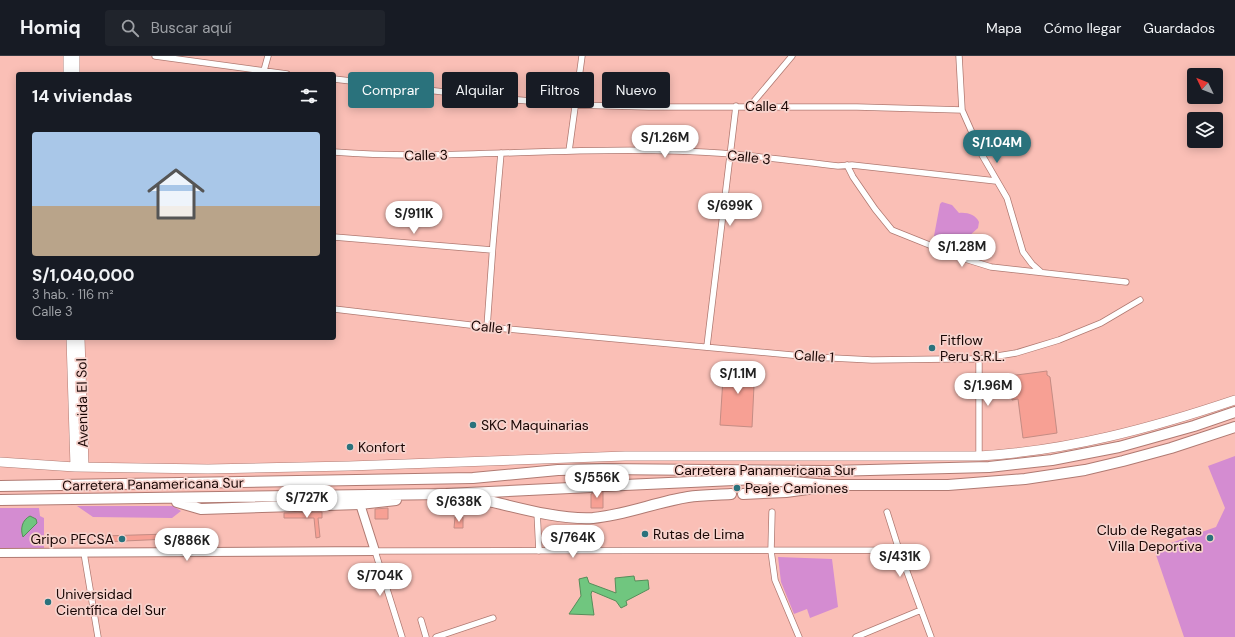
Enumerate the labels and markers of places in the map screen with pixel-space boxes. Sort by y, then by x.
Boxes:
pin: S/1.26M [628,125,702,159]
pin: S/1.04M [960,130,1034,164]
pin: S/699K [697,193,763,227]
pin: S/911K [381,201,447,235]
pin: S/1.28M [925,234,999,268]
place label: Fitflow Peru S.R.L. [940,331,1005,365]
marker: Fitflow Peru S.R.L. [927,343,937,353]
pin: S/1.1M [705,361,771,395]
pin: S/1.96M [951,373,1025,407]
place label: SKC Maquinarias [481,416,589,434]
marker: SKC Maquinarias [468,420,478,430]
place label: Konfort [358,438,406,456]
marker: Konfort [345,442,355,452]
pin: S/556K [564,465,630,499]
place label: Peaje Camiones [745,479,848,497]
marker: Peaje Camiones [732,483,742,493]
pin: S/727K [274,485,340,519]
pin: S/638K [426,489,492,523]
place label: Club de Regatas Villa Deportiva [1097,521,1202,555]
pin: S/764K [540,525,606,559]
place label: Rutas de Lima [653,525,744,543]
pin: S/886K [154,528,220,562]
marker: Rutas de Lima [640,529,650,539]
place label: Gripo PECSA [31,530,114,548]
marker: Club de Regatas Villa Deportiva [1205,533,1215,543]
marker: Gripo PECSA [117,534,127,544]
pin: S/431K [867,544,933,578]
pin: S/704K [347,563,413,597]
place label: Universidad Científica del Sur [56,585,166,619]
marker: Universidad Científica del Sur [43,597,53,607]

